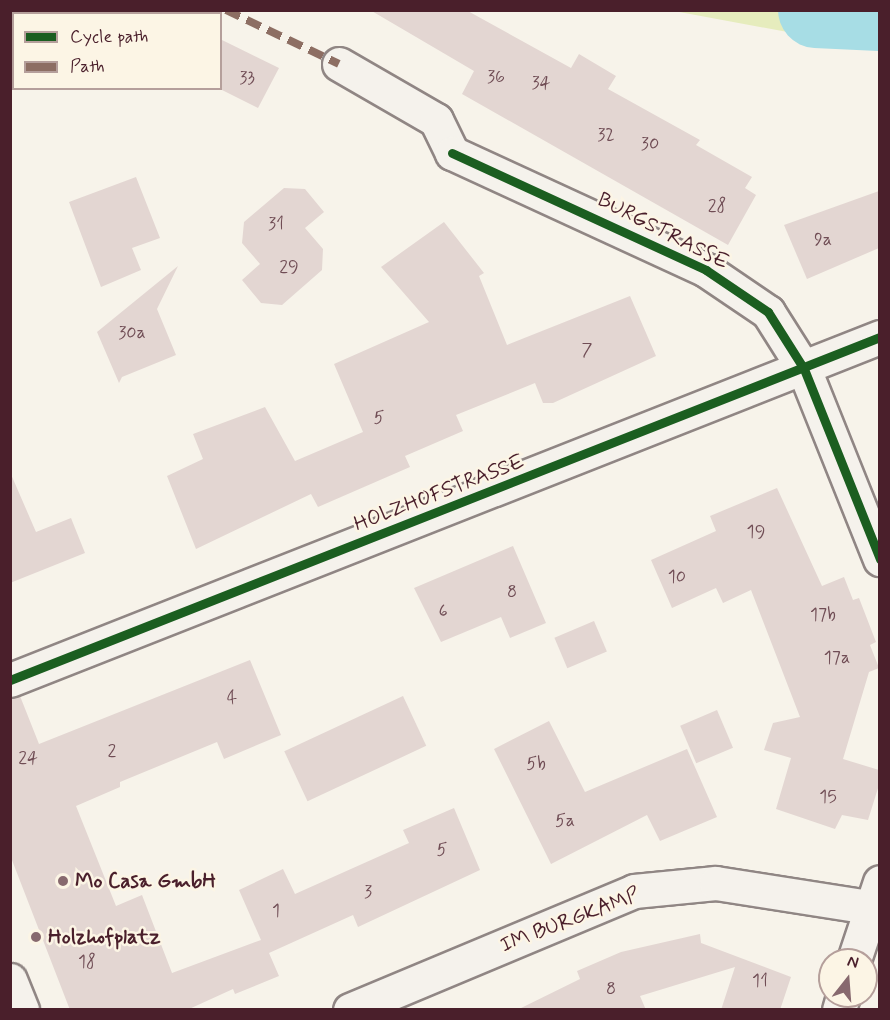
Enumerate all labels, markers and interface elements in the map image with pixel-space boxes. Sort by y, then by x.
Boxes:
legend [12,12,222,90]
text: Cycle path [70,25,148,49]
text: Path [70,55,105,79]
house number: 36 [487,66,505,88]
house number: 33 [239,67,255,89]
house number: 34 [531,72,551,94]
house number: 32 [597,124,615,146]
house number: 30 [641,133,659,155]
street label: BURGSTRASSE [593,187,733,275]
house number: 28 [708,195,726,217]
house number: 31 [268,213,284,235]
house number: 9a [814,229,832,251]
house number: 29 [279,256,299,278]
house number: 30a [118,322,146,344]
house number: 7 [582,339,592,361]
house number: 5 [374,407,384,429]
street label: HOLZHOFSTRASSE [350,449,528,537]
house number: 19 [747,521,765,543]
house number: 10 [668,566,686,588]
house number: 8 [507,581,517,603]
house number: 6 [438,600,448,622]
house number: 17b [810,604,836,626]
house number: 17a [824,647,850,669]
house number: 4 [227,687,237,709]
house number: 2 [108,740,116,762]
house number: 24 [18,747,38,769]
house number: 5b [526,753,546,775]
house number: 15 [819,786,837,808]
house number: 5a [555,810,575,832]
house number: 5 [437,839,447,861]
place label: Mo Casa GmbH [75,868,218,894]
marker: Mo Casa GmbH [56,874,70,888]
house number: 3 [364,881,372,903]
street label: IM BURGKAMP [496,881,644,959]
house number: 1 [272,900,280,922]
place label: Holzhofplatz [48,924,161,950]
marker: Holzhofplatz [29,930,43,944]
north arrow [818,948,878,1008]
house number: 18 [78,951,96,973]
text: N [845,951,861,974]
house number: 11 [752,970,768,992]
house number: 8 [606,978,616,1000]

